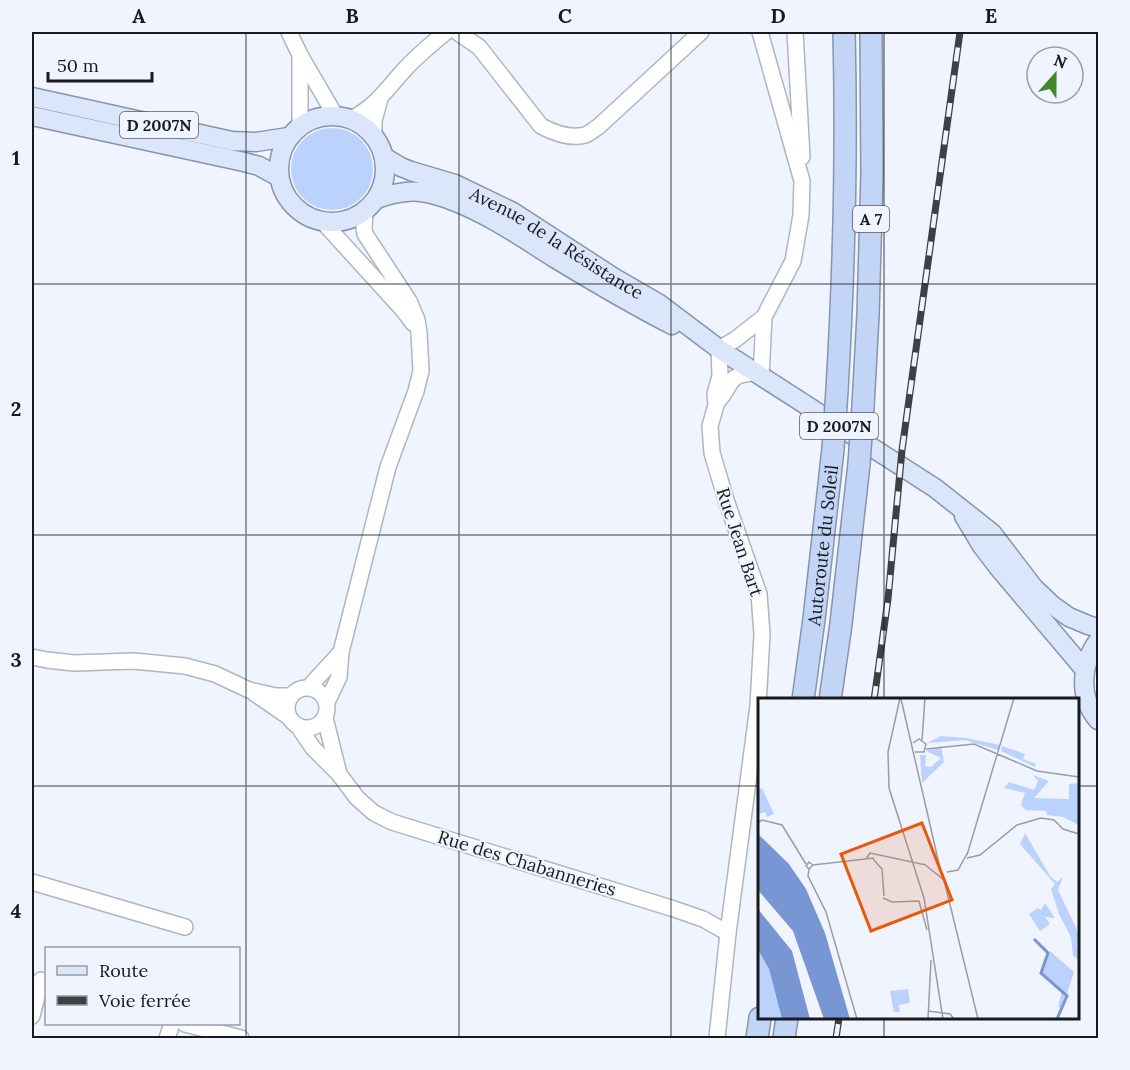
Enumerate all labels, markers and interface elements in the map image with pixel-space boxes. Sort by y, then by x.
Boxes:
text: A [132,3,146,28]
text: B [345,3,359,28]
text: C [558,3,572,28]
text: D [770,3,786,28]
text: E [985,3,997,28]
scale bar [48,45,152,83]
north arrow [1025,45,1085,105]
text: N [1051,49,1070,73]
text: 50 m [57,54,99,77]
road number: D 2007N [120,112,198,138]
text: 1 [12,145,20,170]
street label: Avenue de la Résistance [465,181,648,304]
road number: A 7 [853,206,889,232]
text: 2 [11,396,21,421]
road number: D 2007N [800,413,878,439]
street label: Autoroute du Soleil [802,464,843,628]
street label: Rue Jean Bart [712,485,768,599]
text: 3 [10,647,22,672]
inset map [758,698,1079,1019]
street label: Rue des Chabanneries [435,825,619,901]
text: 4 [11,898,22,923]
legend [45,947,240,1025]
text: Route [99,959,148,982]
text: Voie ferrée [98,989,191,1012]

